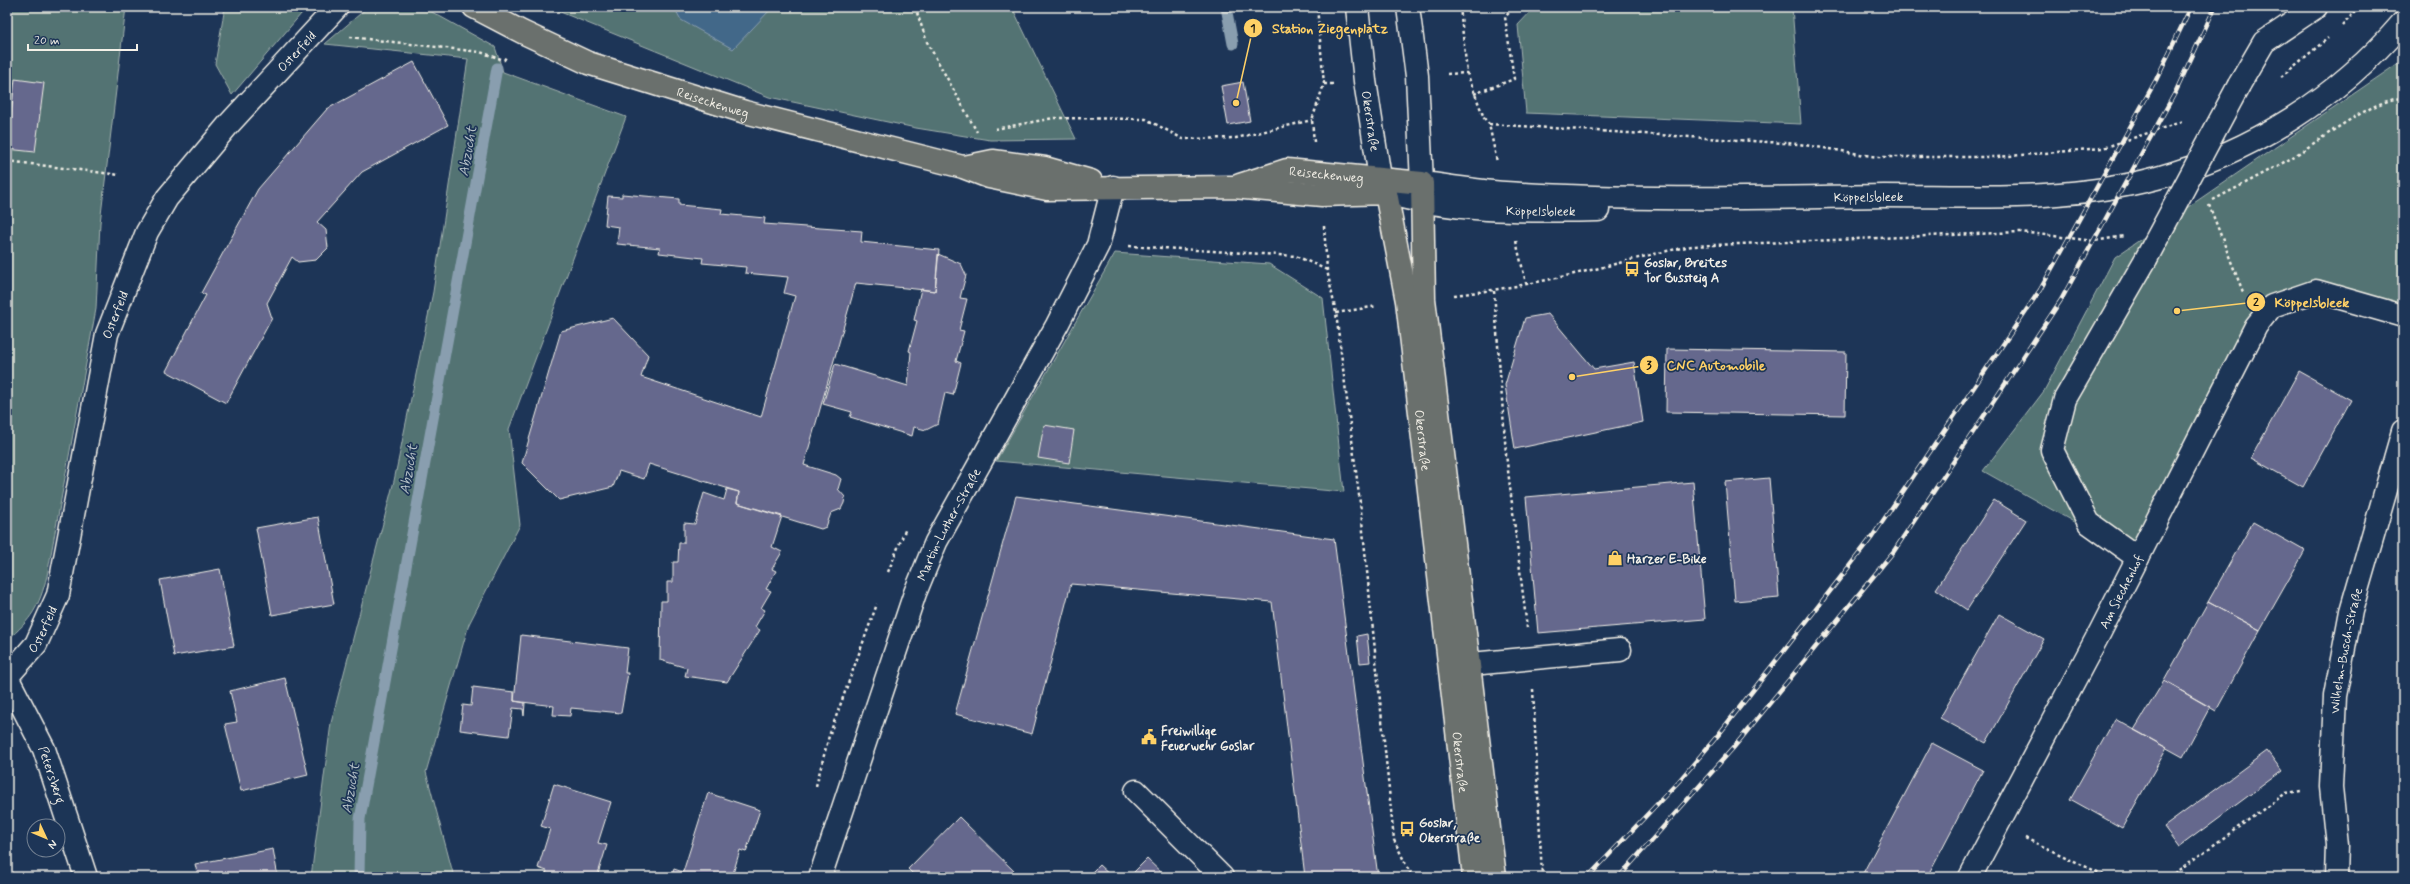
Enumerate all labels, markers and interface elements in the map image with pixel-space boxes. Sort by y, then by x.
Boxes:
callout: Station Ziegenplatz [1243,15,1397,41]
text: Station Ziegenplatz [1272,20,1388,40]
text: 1 [1250,21,1256,37]
scale bar [28,26,137,52]
street label: Osterfeld [274,28,321,76]
text: 20 m [34,33,60,49]
street label: Reiseckenweg [674,84,751,124]
street label: Okerstraße [1357,90,1383,153]
water label: Abzucht [455,124,481,178]
street label: Reiseckenweg [1288,163,1365,188]
street label: Köppelsbleek [1834,189,1904,207]
street label: Köppelsbleek [1506,203,1576,221]
place label: Goslar, Breites Tor Bussteig A [1644,255,1727,288]
bus stop icon: Goslar, Breites Tor Bussteig A [1623,260,1641,278]
street label: Osterfeld [99,289,133,341]
callout: Köppelsbleek [2246,289,2357,315]
text: Köppelsbleek [2275,294,2349,312]
text: 2 [2253,295,2259,311]
callout: CNC Automobile [1639,352,1774,378]
text: CNC Automobile [1666,357,1766,375]
text: 3 [1646,358,1652,374]
street label: Okerstraße [1410,409,1434,472]
water label: Abzucht [396,442,422,496]
street label: Martin-Luther-Straße [914,465,986,584]
shop icon: Harzer E-Bike [1606,549,1624,567]
place label: Harzer E-Bike [1627,551,1707,568]
street label: Am Siechenhof [2096,552,2148,632]
street label: Wilhelm-Busch-Straße [2327,586,2367,714]
street label: Osterfeld [25,604,62,657]
place label: Freiwillige Feuerwehr Goslar [1161,723,1255,755]
public building icon: Freiwillige Feuerwehr Goslar [1140,728,1158,746]
street label: Okerstraße [1447,731,1471,794]
street label: Petersberg [34,744,68,807]
water label: Abzucht [338,761,364,815]
place label: Goslar, Okerstraße [1419,815,1481,847]
north arrow [26,818,66,858]
bus stop icon: Goslar, Okerstraße [1398,820,1416,838]
text: N [45,837,60,852]

